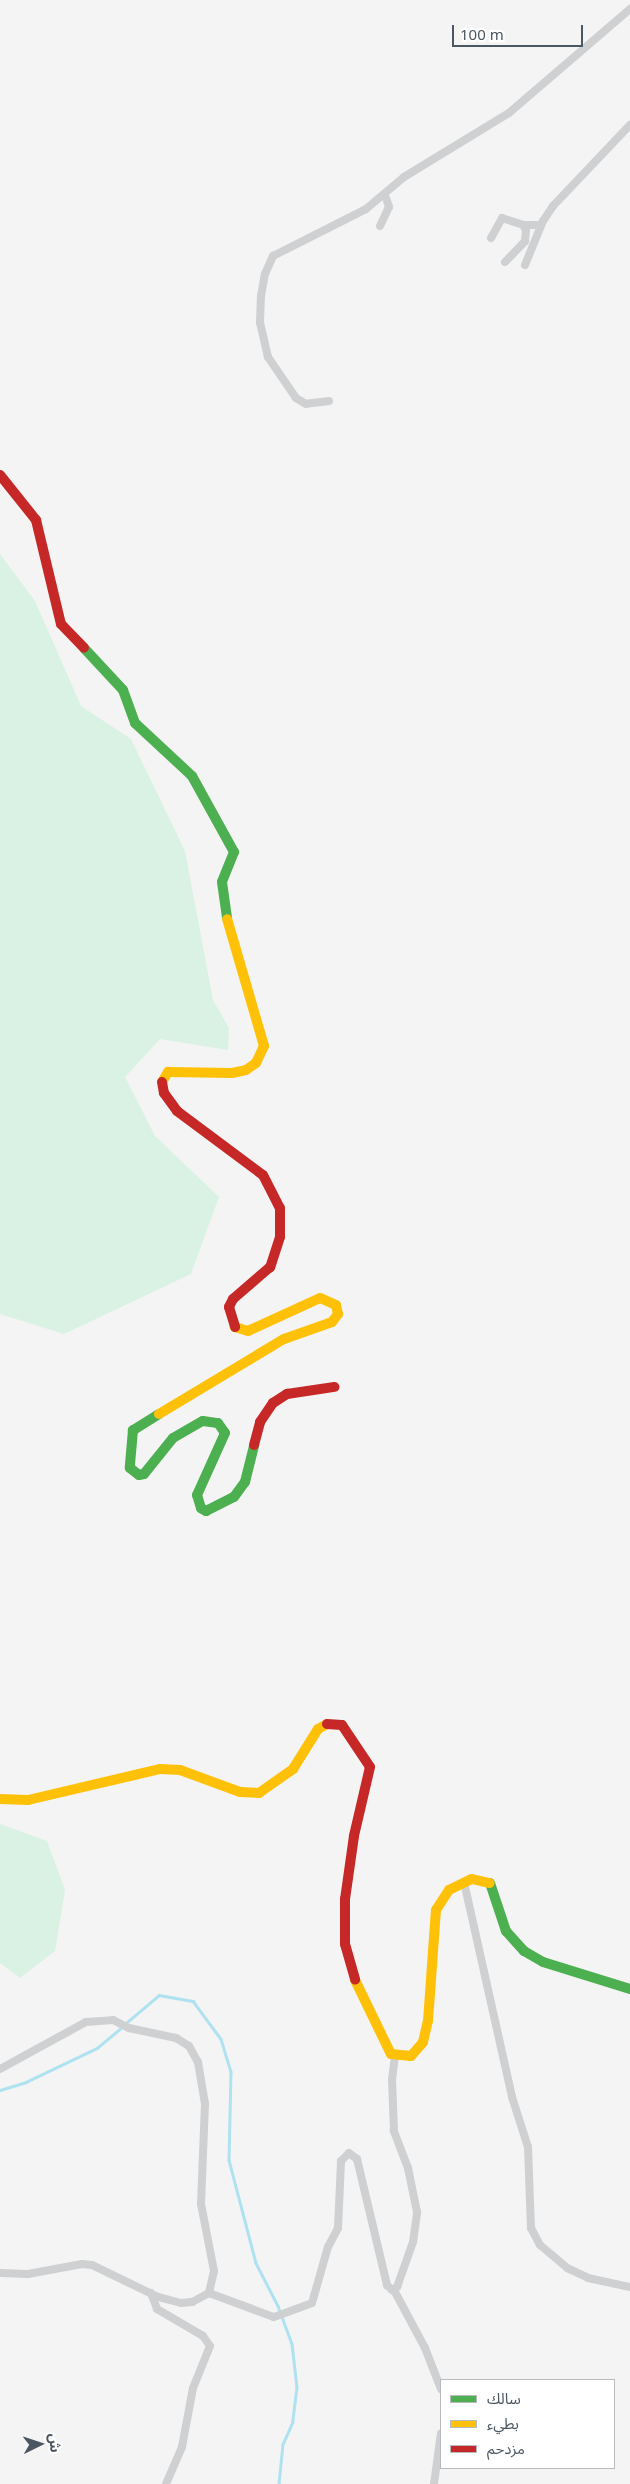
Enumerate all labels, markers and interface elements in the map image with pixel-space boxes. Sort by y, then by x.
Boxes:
scale bar [455,15,586,47]
text: 100 m [460,24,504,44]
legend [440,2379,615,2469]
text: سالك [487,2388,521,2408]
text: بطيء [487,2413,519,2433]
north arrow [15,2419,65,2469]
text: ش [45,2433,66,2453]
text: مزدحم [487,2438,525,2458]

